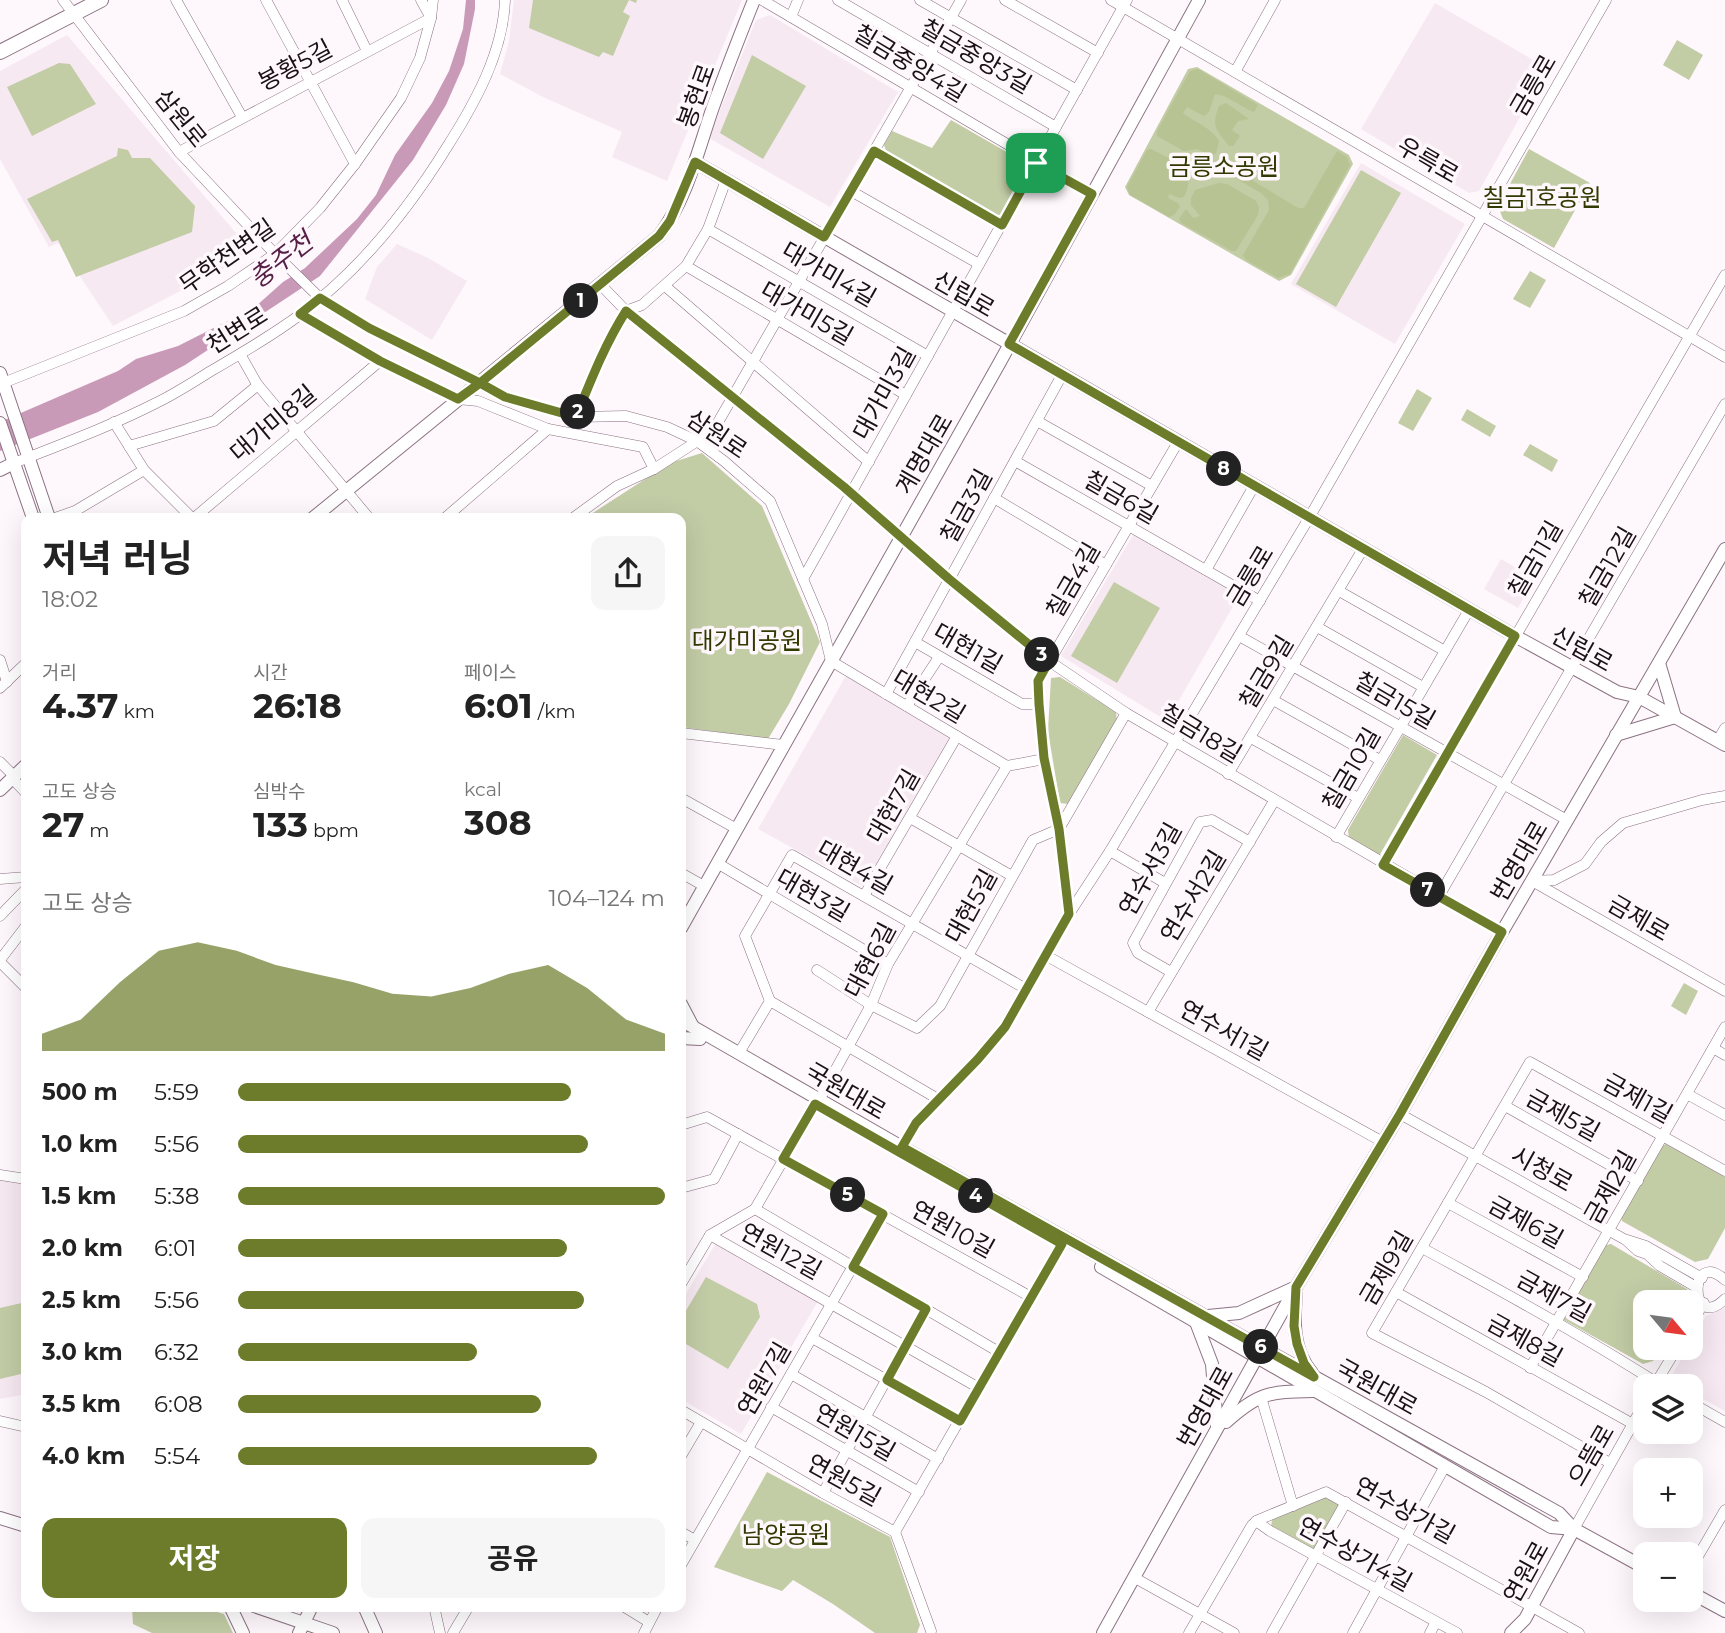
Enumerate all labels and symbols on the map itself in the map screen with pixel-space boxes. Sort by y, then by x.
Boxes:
street label: 칠금중앙3길 [915,12,1037,100]
street label: 칠금중앙4길 [848,18,972,108]
street label: 봉황5길 [253,33,337,97]
street label: 금릉로 [1504,49,1562,121]
street label: 봉현로 [671,60,721,132]
street label: 삼원로 [149,83,213,153]
street label: 우륵로 [1392,131,1464,189]
pin [1006,133,1066,193]
park label: 금릉소공원 [1169,152,1279,181]
park label: 칠금1호공원 [1482,183,1602,212]
street label: 무학천변길 [173,212,281,300]
water label: 충주천 [243,223,322,295]
street label: 대가미4길 [777,235,881,313]
street label: 신립로 [928,265,1000,323]
street label: 대가미5길 [756,275,858,351]
pin: 1 [564,284,598,318]
street label: 천변로 [201,300,273,360]
street label: 대가미3길 [847,341,921,445]
street label: 대가미8길 [224,379,322,467]
pin: 2 [560,394,596,430]
street label: 삼원로 [681,403,753,465]
street label: 계명대로 [889,409,959,499]
pin: 8 [1206,452,1242,486]
street label: 칠금3길 [934,464,998,548]
street label: 칠금6길 [1079,464,1163,530]
street label: 칠금11길 [1502,516,1568,602]
street label: 칠금12길 [1572,521,1642,613]
street label: 칠금4길 [1040,537,1106,623]
street label: 금릉로 [1221,540,1279,612]
street label: 대현1길 [928,617,1008,679]
street label: 신립로 [1546,620,1618,678]
park label: 대가미공원 [692,626,802,655]
street label: 칠금9길 [1233,630,1299,714]
pin: 3 [1024,638,1060,672]
street label: 대현2길 [887,663,971,729]
street label: 칠금15길 [1349,665,1441,735]
street label: 칠금18길 [1155,697,1247,769]
street label: 칠금10길 [1316,722,1386,816]
street label: 대현7길 [860,764,926,848]
street label: 번영대로 [1484,816,1554,906]
street label: 연수서3길 [1113,817,1187,921]
street label: 대현4길 [812,834,898,900]
street label: 연수서2길 [1154,845,1232,947]
street label: 대현3길 [771,862,855,928]
street label: 대현5길 [939,864,1003,948]
pin: 7 [1410,872,1446,908]
street label: 금제로 [1603,889,1675,947]
street label: 대현6길 [838,917,902,1003]
street label: 연수서1길 [1175,994,1273,1066]
street label: 국원대로 [801,1056,891,1126]
street label: 금제1길 [1598,1067,1678,1129]
street label: 금제5길 [1521,1083,1605,1147]
street label: 시청로 [1506,1140,1578,1198]
street label: 금제2길 [1578,1145,1642,1229]
pin: 5 [830,1178,866,1212]
pin: 4 [958,1178,993,1214]
street label: 금제6길 [1484,1190,1568,1254]
street label: 연원10길 [906,1194,1000,1264]
street label: 연원12길 [735,1217,827,1285]
street label: 금제9길 [1353,1226,1419,1310]
street label: 금제7길 [1512,1264,1596,1328]
north arrow [1633,1290,1703,1360]
street label: 금제8길 [1482,1308,1568,1372]
pin: 6 [1244,1330,1278,1364]
street label: 연원7길 [731,1337,797,1421]
street label: 국원대로 [1331,1353,1423,1421]
street label: 번영대로 [1171,1361,1239,1453]
street label: 연원15길 [809,1397,901,1467]
street label: 으뜸로 [1562,1419,1620,1491]
street label: 연원5길 [802,1448,886,1512]
street label: 연수상가길 [1350,1471,1460,1549]
street label: 연수상가4길 [1293,1511,1417,1597]
park label: 남양공원 [742,1520,830,1549]
street label: 연원로 [1497,1536,1555,1608]

